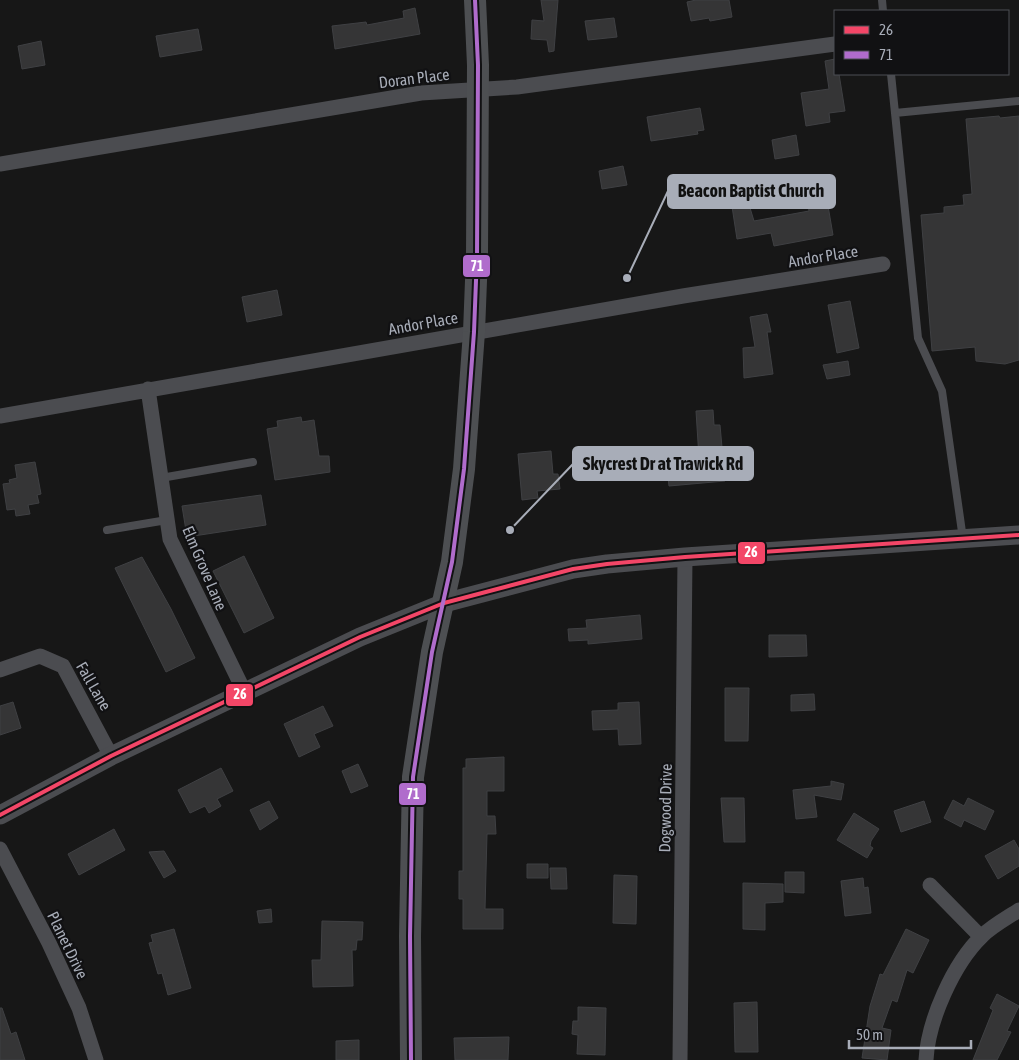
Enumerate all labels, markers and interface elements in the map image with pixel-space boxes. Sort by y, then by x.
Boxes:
legend [834,10,1009,75]
text: 26 [879,21,893,38]
text: 71 [879,46,893,63]
street label: Doran Place [378,65,450,91]
callout: Beacon Baptist Church [668,175,835,208]
text: Beacon Baptist Church [678,180,824,201]
street label: Andor Place [787,242,859,270]
line badge: 71 [462,254,491,278]
text: 71 [470,258,484,274]
street label: Andor Place [387,308,459,338]
callout: Skycrest Dr at Trawick Rd [573,447,753,480]
text: Skycrest Dr at Trawick Rd [583,453,743,474]
street label: Elm Grove Lane [179,523,231,613]
line badge: 26 [737,541,766,565]
text: 26 [744,544,758,560]
street label: Fall Lane [73,659,115,713]
line badge: 26 [225,683,254,707]
text: 26 [233,686,247,702]
street label: Dogwood Drive [655,764,676,852]
line badge: 71 [398,782,427,806]
text: 71 [406,786,420,802]
street label: Planet Drive [44,909,92,981]
scale bar [849,1018,972,1050]
text: 50 m [856,1026,883,1043]

